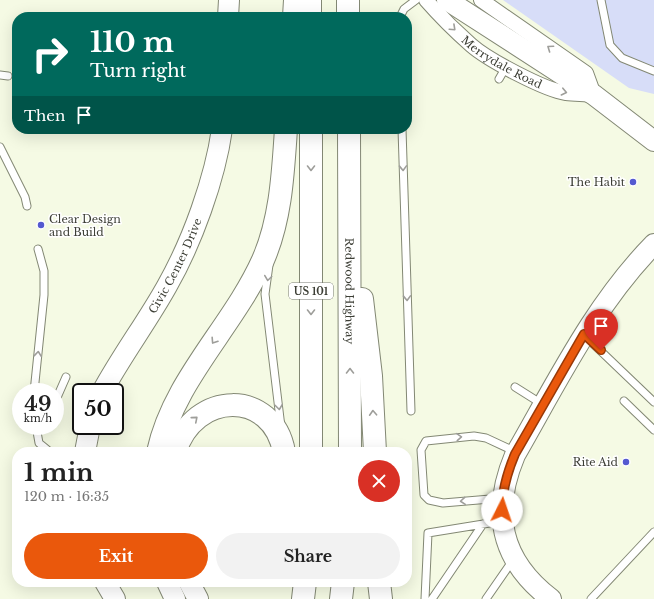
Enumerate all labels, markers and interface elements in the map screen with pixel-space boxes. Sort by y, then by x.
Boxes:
one-way arrow [448,24,456,31]
text: 110 m [90,25,174,60]
icon: right [24,28,76,80]
street label: Merrydale Road [459,33,545,92]
one-way arrow [547,46,554,53]
text: Turn right [90,60,186,82]
one-way arrow [561,87,568,95]
icon: arrive [73,104,95,126]
text: Then [24,106,65,125]
one-way arrow [307,165,315,171]
one-way arrow [399,165,407,171]
place label: The Habit [568,175,626,189]
marker: The Habit [628,177,638,187]
place label: Clear Design and Build [49,212,121,239]
street label: Civic Center Drive [145,216,205,316]
marker: Clear Design and Build [36,220,46,230]
street label: Redwood Highway [342,238,357,344]
one-way arrow [264,275,273,281]
road number: US 101 [289,283,333,299]
one-way arrow [403,295,411,301]
one-way arrow [307,309,315,315]
pin [584,309,618,350]
icon: arrive [590,315,612,337]
one-way arrow [212,337,219,344]
one-way arrow [33,351,42,357]
one-way arrow [346,368,354,374]
speed limit sign: 50 [72,383,124,435]
text: 49 [25,392,51,416]
one-way arrow [274,404,283,410]
one-way arrow [369,410,378,416]
text: km/h [24,412,52,425]
one-way arrow [190,417,198,424]
one-way arrow [456,433,462,442]
place label: Rite Aid [573,455,619,469]
marker: Rite Aid [621,457,631,467]
text: 1 min [24,458,94,487]
button: close [358,460,400,502]
text: 120 m · 16:35 [24,488,109,505]
position arrow [481,489,523,531]
one-way arrow [460,497,466,506]
button: Exit [24,533,208,579]
button: Share [216,533,400,579]

